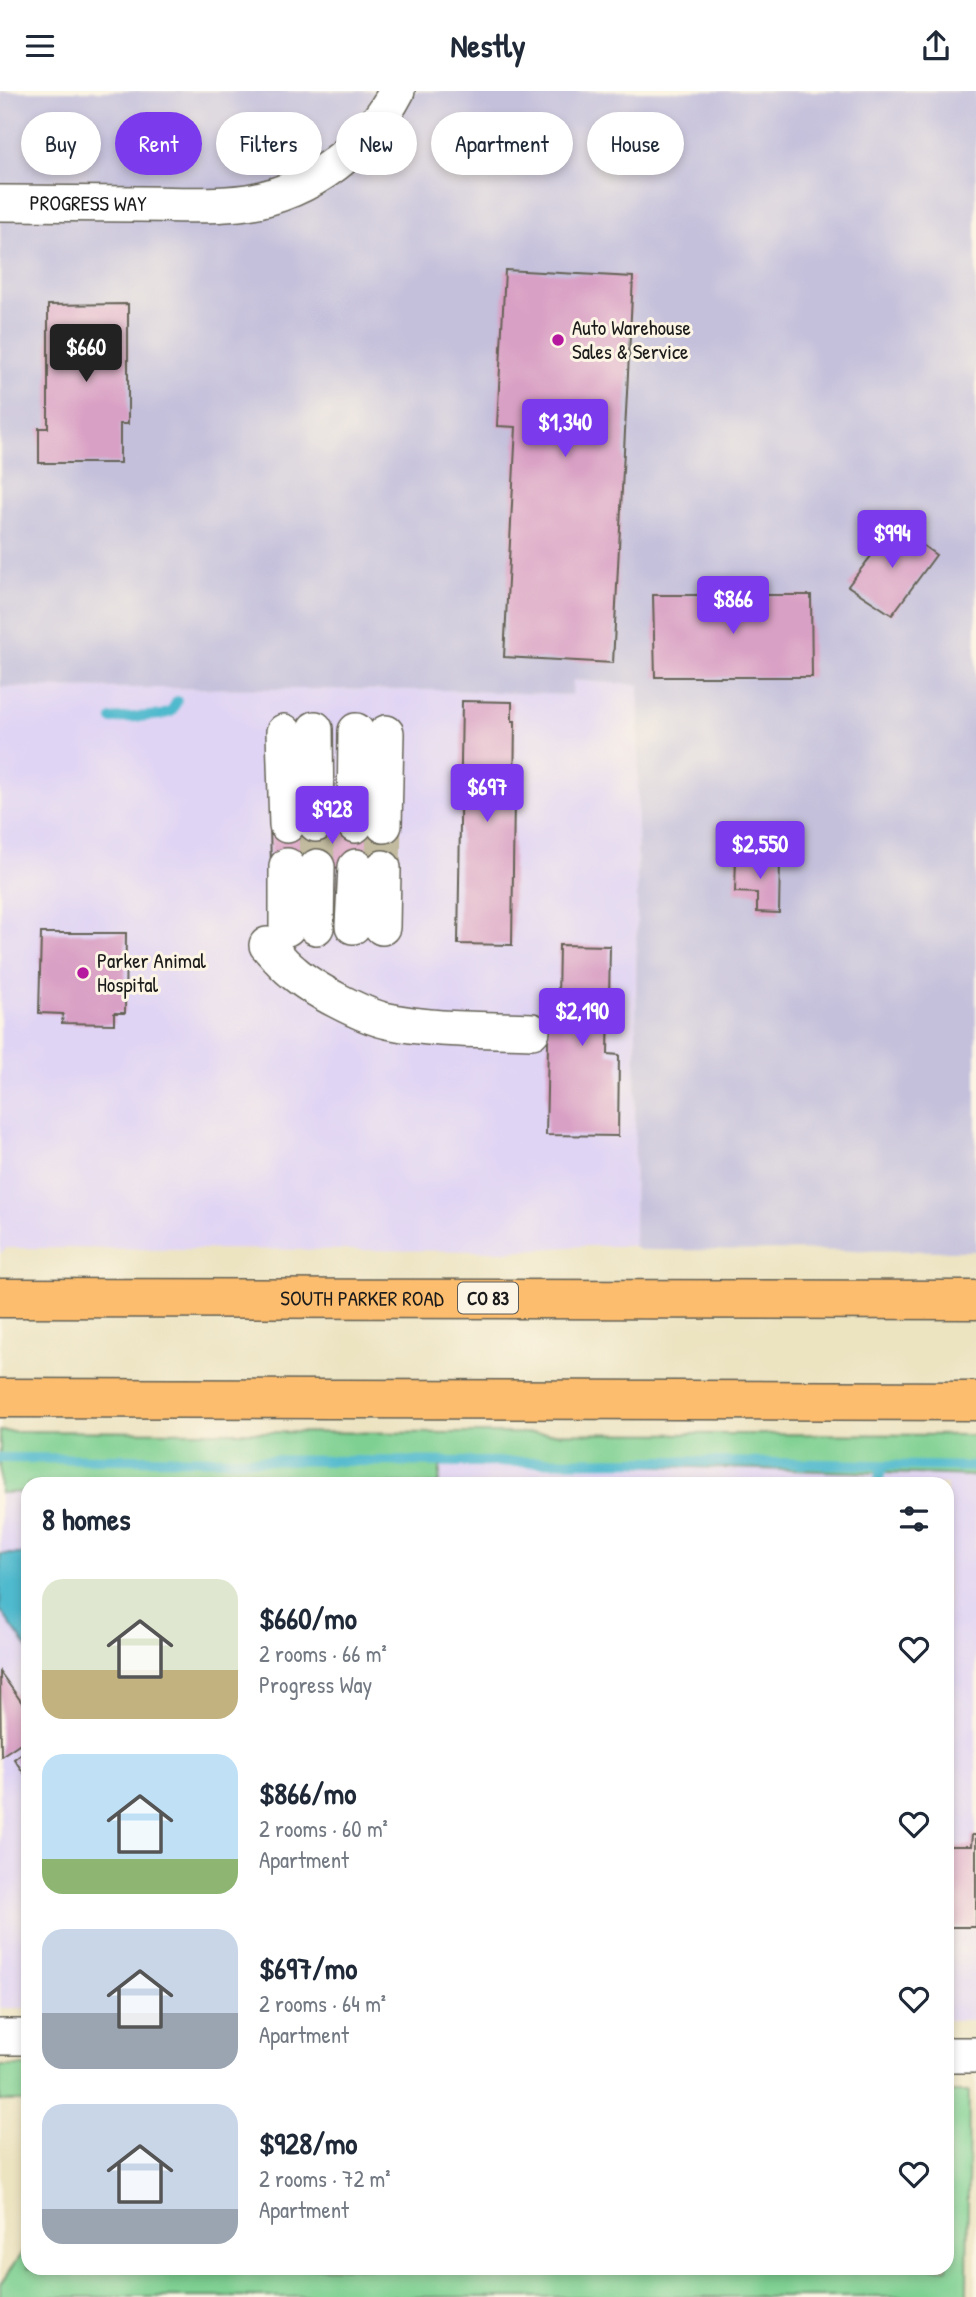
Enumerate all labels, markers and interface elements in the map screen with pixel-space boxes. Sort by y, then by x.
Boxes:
text: Nestly [450,24,526,67]
icon: menu [21,27,59,65]
icon: share [917,27,955,65]
chip: Buy [21,112,101,175]
chip: Rent [115,112,202,175]
chip: Filters [216,112,322,175]
chip: New [336,112,417,175]
chip: Apartment [431,112,573,175]
chip: House [587,112,684,175]
street label: PROGRESS WAY [30,188,147,218]
place label: Auto Warehouse Sales & Service [572,313,691,366]
pin: $660 [45,324,127,384]
text: $660 [66,331,106,362]
marker: Auto Warehouse Sales & Service [550,332,566,348]
pin: $1,340 [508,399,622,459]
text: $1,340 [538,406,592,437]
pin: $994 [851,511,933,570]
text: $994 [873,517,911,548]
pin: $866 [692,577,774,636]
text: $866 [713,583,753,614]
pin: $697 [446,765,528,824]
text: $697 [467,771,507,802]
pin: $928 [291,787,373,846]
text: $928 [312,793,352,824]
pin: $2,550 [703,821,817,881]
text: $2,550 [732,828,788,859]
place label: Parker Animal Hospital [97,946,206,999]
marker: Parker Animal Hospital [75,965,91,981]
pin: $2,190 [525,989,639,1048]
text: $2,190 [555,995,609,1026]
road number: CO 83 [458,1282,518,1313]
street label: SOUTH PARKER ROAD [280,1284,444,1313]
text: 8 homes [42,1499,130,1539]
icon: filters [895,1500,933,1538]
text: $660/mo [259,1598,357,1638]
icon: home [98,1607,182,1691]
icon: heart [895,1630,933,1668]
text: 2 rooms · 66 m² [259,1638,387,1669]
text: Progress Way [259,1669,372,1700]
text: $866/mo [259,1773,356,1813]
icon: home [98,1782,182,1866]
icon: heart [895,1805,933,1843]
text: 2 rooms · 60 m² [259,1813,388,1844]
text: Apartment [259,1844,349,1875]
text: $697/mo [259,1948,357,1988]
icon: home [98,1957,182,2041]
icon: heart [895,1980,933,2018]
text: 2 rooms · 64 m² [259,1988,386,2019]
text: Apartment [259,2019,349,2050]
text: $928/mo [259,2123,357,2163]
icon: home [98,2132,182,2216]
icon: heart [895,2155,933,2193]
text: 2 rooms · 72 m² [259,2163,391,2194]
text: Apartment [259,2194,349,2225]

